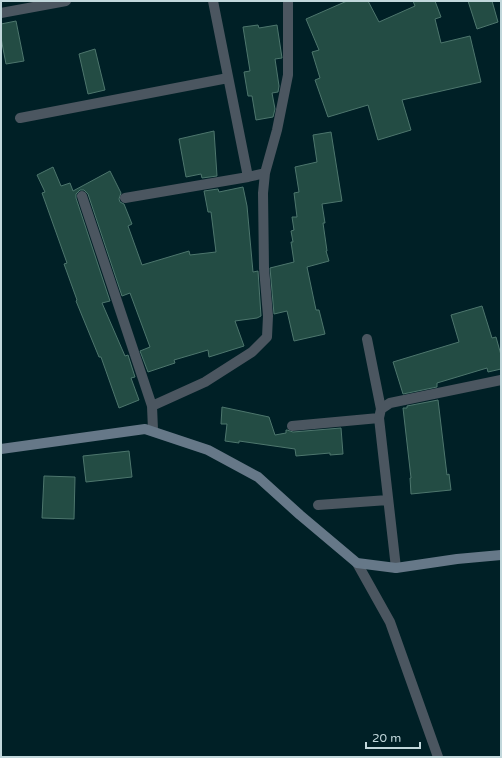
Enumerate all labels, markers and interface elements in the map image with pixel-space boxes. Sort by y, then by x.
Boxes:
scale bar [366,724,420,750]
text: 20 m [372,731,401,745]

